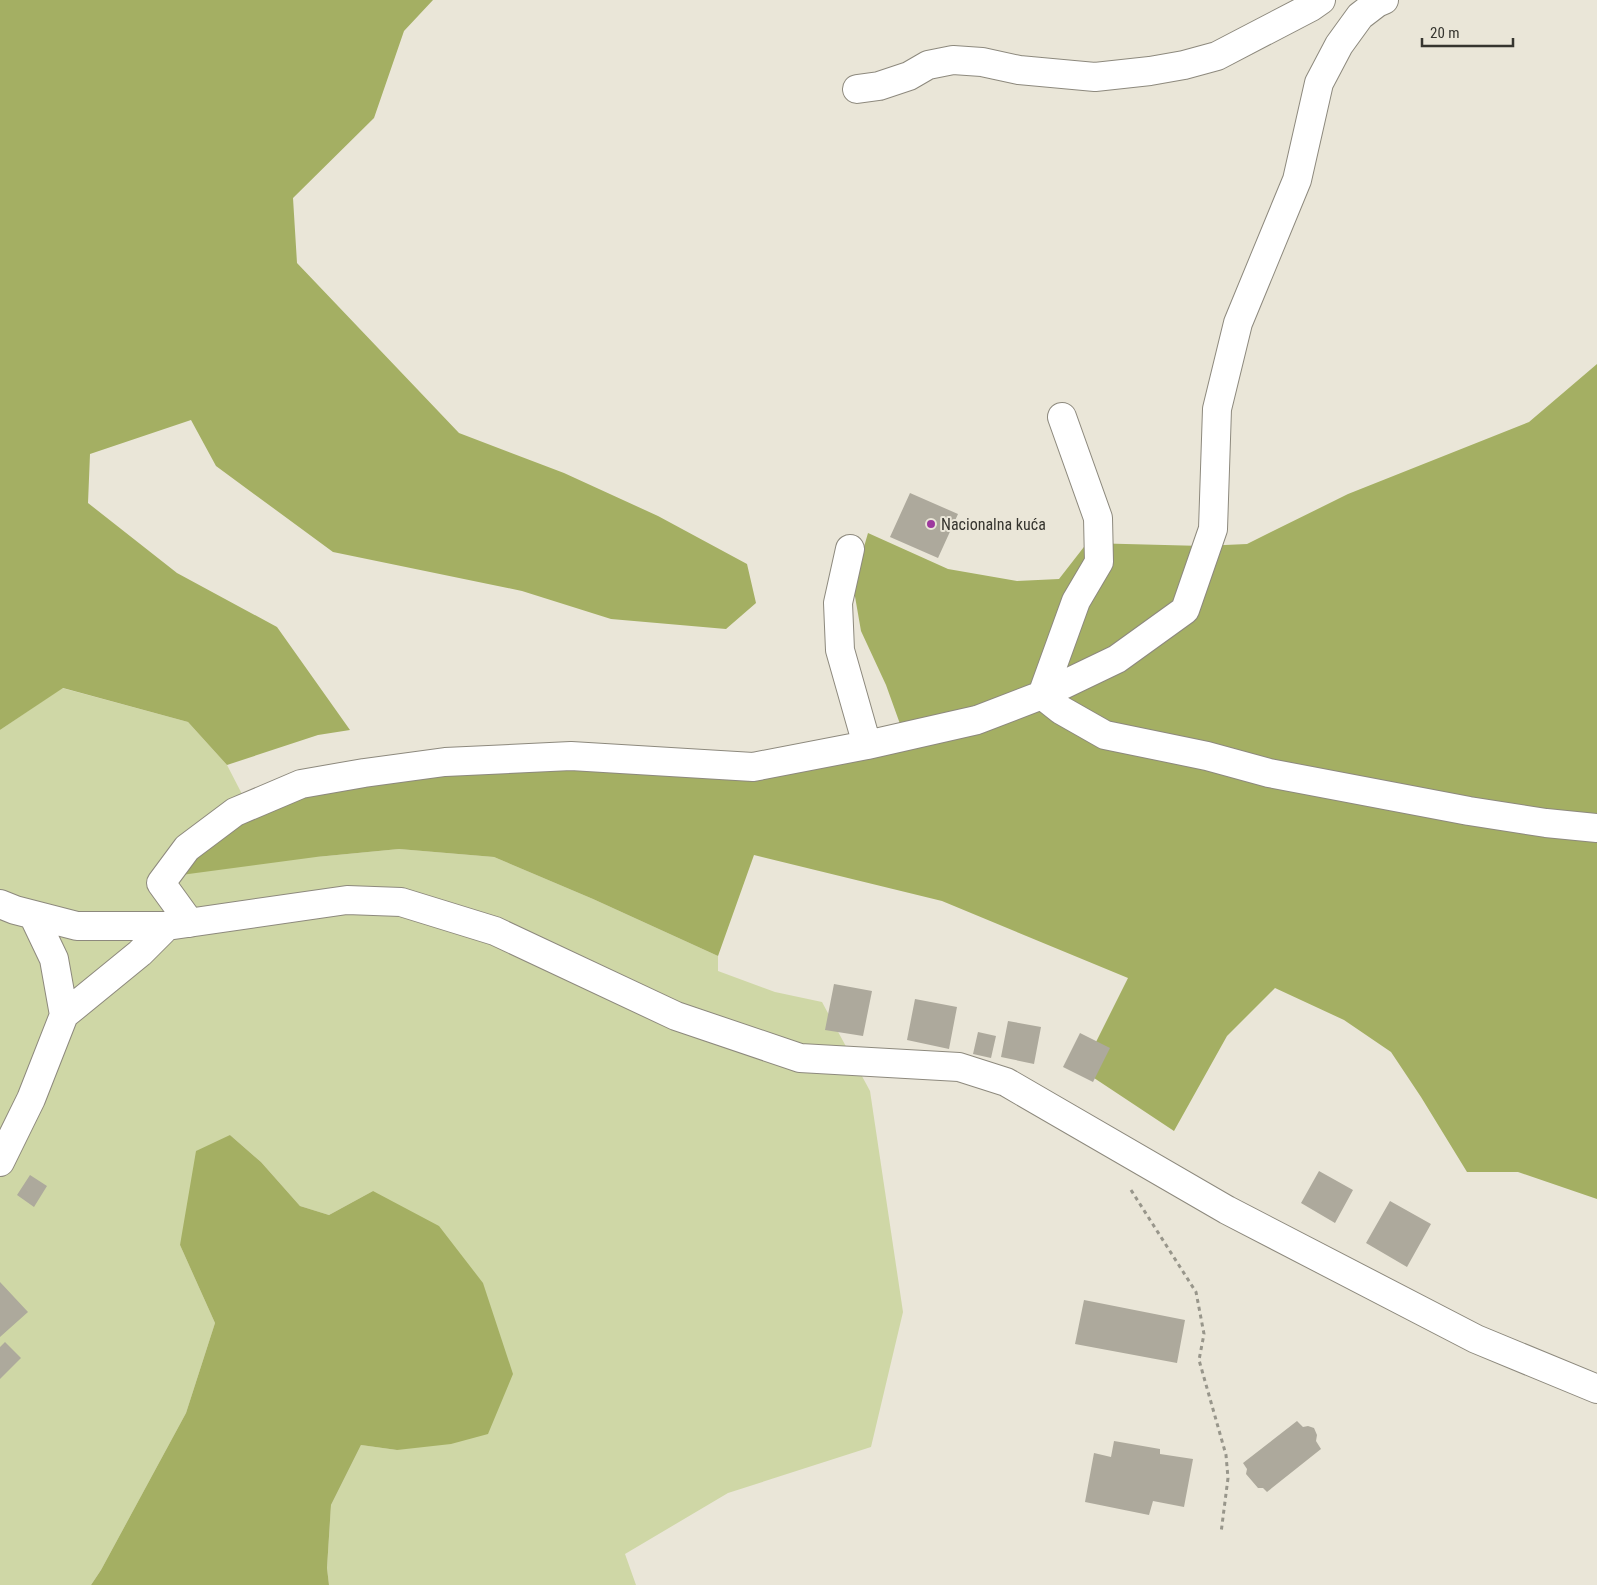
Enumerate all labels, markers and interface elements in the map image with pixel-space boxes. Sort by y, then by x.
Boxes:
scale bar [1422,15,1513,47]
text: 20 m [1430,24,1460,42]
place label: Nacionalna kuća [941,515,1046,534]
marker: Nacionalna kuća [925,518,937,530]

